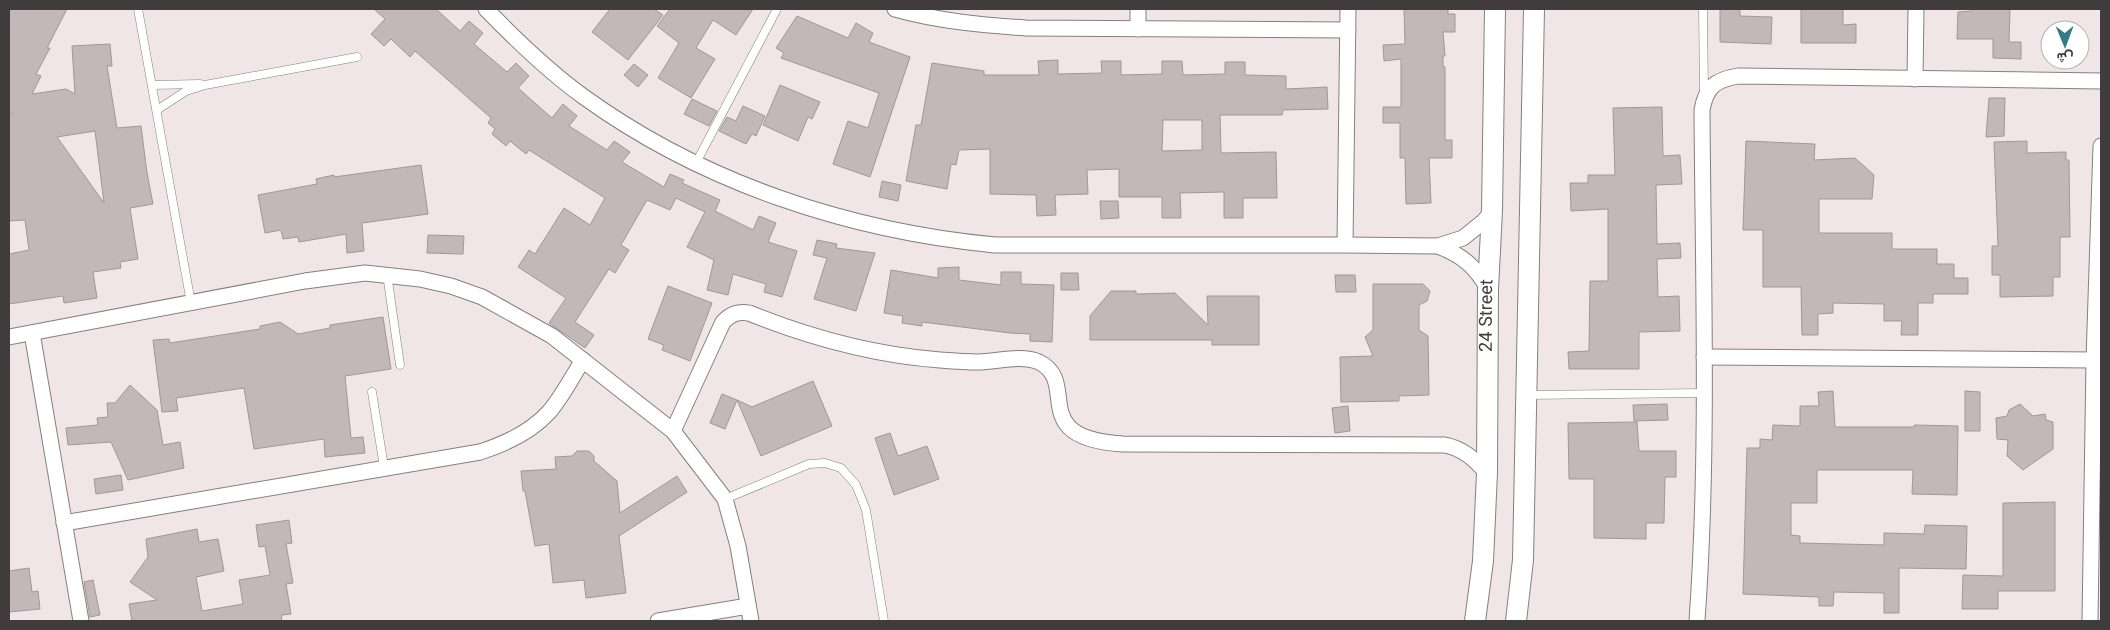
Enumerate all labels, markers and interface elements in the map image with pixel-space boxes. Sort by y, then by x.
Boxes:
north arrow [2040,20,2090,70]
text: ش [2056,45,2074,67]
street label: 24 Street [1474,279,1502,352]

